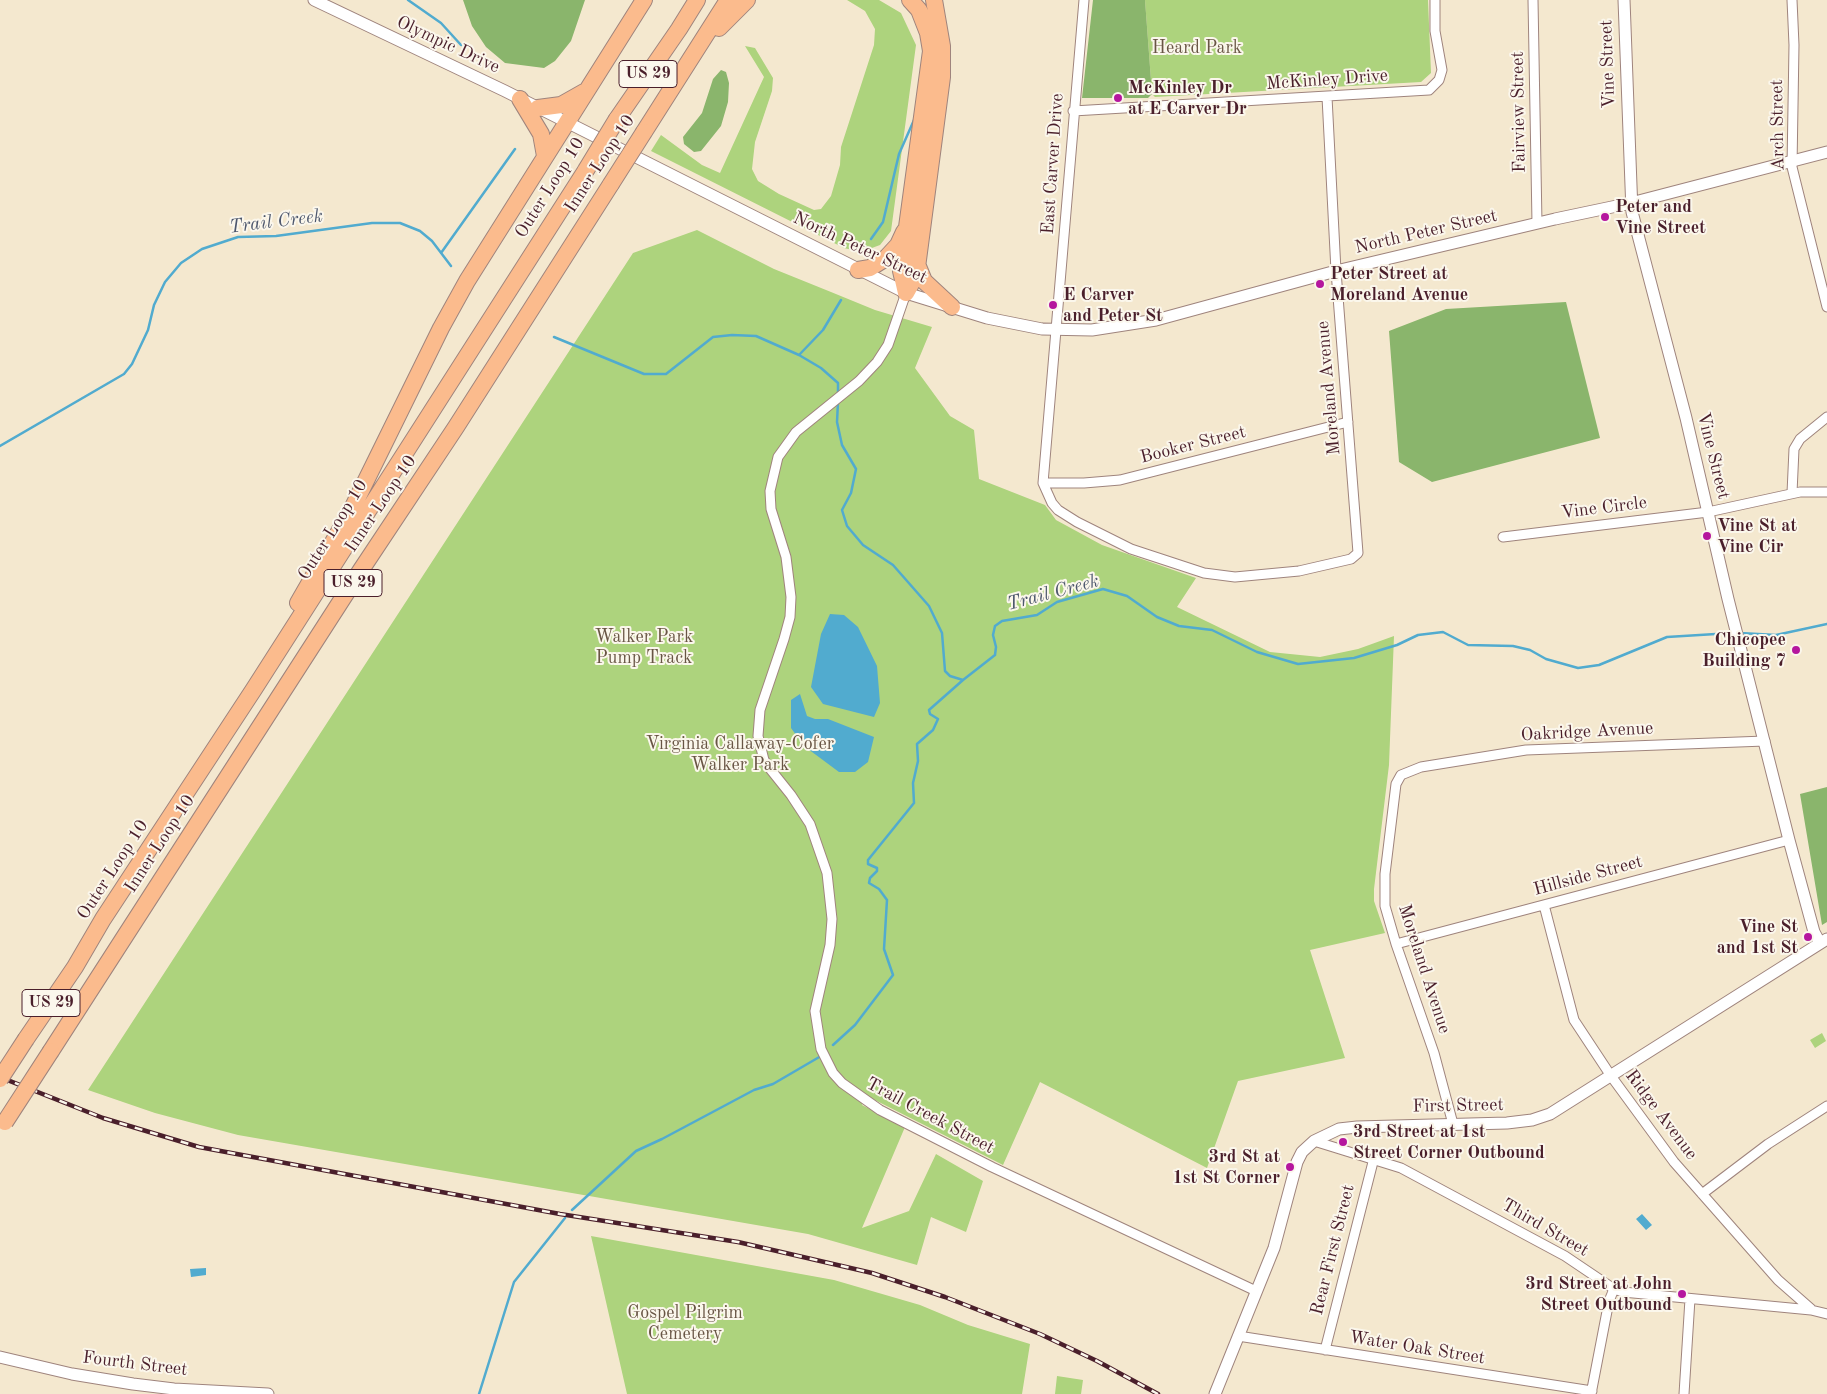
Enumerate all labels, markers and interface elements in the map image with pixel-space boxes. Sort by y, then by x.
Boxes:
street label: Olympic Drive [393,12,503,78]
street label: Vine Street [1596,19,1620,109]
park label: Heard Park [1152,37,1242,59]
street label: Fairview Street [1507,51,1531,173]
road number: US 29 [619,61,677,88]
street label: McKinley Drive [1265,65,1389,95]
place label: McKinley Dr at E Carver Dr [1128,77,1247,120]
street label: Arch Street [1766,79,1790,171]
marker: McKinley Dr at E Carver Dr [1112,92,1124,104]
street label: East Carver Drive [1037,93,1069,235]
street label: Inner Loop 10 [560,111,640,217]
street label: Outer Loop 10 [511,134,589,242]
place label: Peter and Vine Street [1615,196,1706,238]
water label: Trail Creek [228,205,324,239]
street label: North Peter Street [1353,205,1499,259]
street label: North Peter Street [789,207,931,289]
marker: Peter and Vine Street [1599,211,1611,223]
place label: Peter Street at Moreland Avenue [1330,263,1468,306]
marker: Peter Street at Moreland Avenue [1314,278,1326,290]
place label: E Carver and Peter St [1063,284,1163,326]
marker: E Carver and Peter St [1047,299,1059,311]
street label: Moreland Avenue [1312,320,1346,456]
street label: Vine Street [1692,410,1734,502]
street label: Booker Street [1138,421,1248,469]
street label: Inner Loop 10 [341,451,421,557]
street label: Outer Loop 10 [294,476,372,584]
street label: Vine Circle [1560,492,1648,524]
place label: Vine St at Vine Cir [1717,515,1797,558]
marker: Vine St at Vine Cir [1701,530,1713,542]
road number: US 29 [324,570,382,596]
water label: Trail Creek [1004,570,1102,616]
park label: Walker Park Pump Track [595,626,693,669]
place label: Chicopee Building 7 [1702,629,1786,672]
marker: Chicopee Building 7 [1790,644,1802,656]
street label: Oakridge Avenue [1520,718,1654,746]
park label: Virginia Callaway-Cofer Walker Park [646,733,834,776]
street label: Inner Loop 10 [120,791,200,897]
street label: Outer Loop 10 [73,816,153,924]
street label: Hillside Street [1531,851,1645,901]
street label: Moreland Avenue [1393,902,1455,1036]
place label: Vine St and 1st St [1717,916,1798,959]
marker: Vine St and 1st St [1802,931,1814,943]
road number: US 29 [22,990,80,1016]
street label: Ridge Avenue [1620,1066,1702,1164]
street label: Trail Creek Street [862,1073,998,1159]
street label: First Street [1412,1094,1504,1118]
place label: 3rd Street at 1st Street Corner Outbound [1353,1121,1545,1164]
marker: 3rd Street at 1st Street Corner Outbound [1337,1136,1349,1148]
place label: 3rd St at 1st St Corner [1172,1146,1280,1188]
marker: 3rd St at 1st St Corner [1284,1161,1296,1173]
street label: Rear First Street [1306,1183,1360,1317]
street label: Third Street [1498,1194,1592,1262]
place label: 3rd Street at John Street Outbound [1525,1273,1672,1316]
marker: 3rd Street at John Street Outbound [1676,1288,1688,1300]
park label: Gospel Pilgrim Cemetery [627,1302,743,1345]
street label: Water Oak Street [1348,1327,1486,1369]
street label: Fourth Street [81,1347,189,1381]

